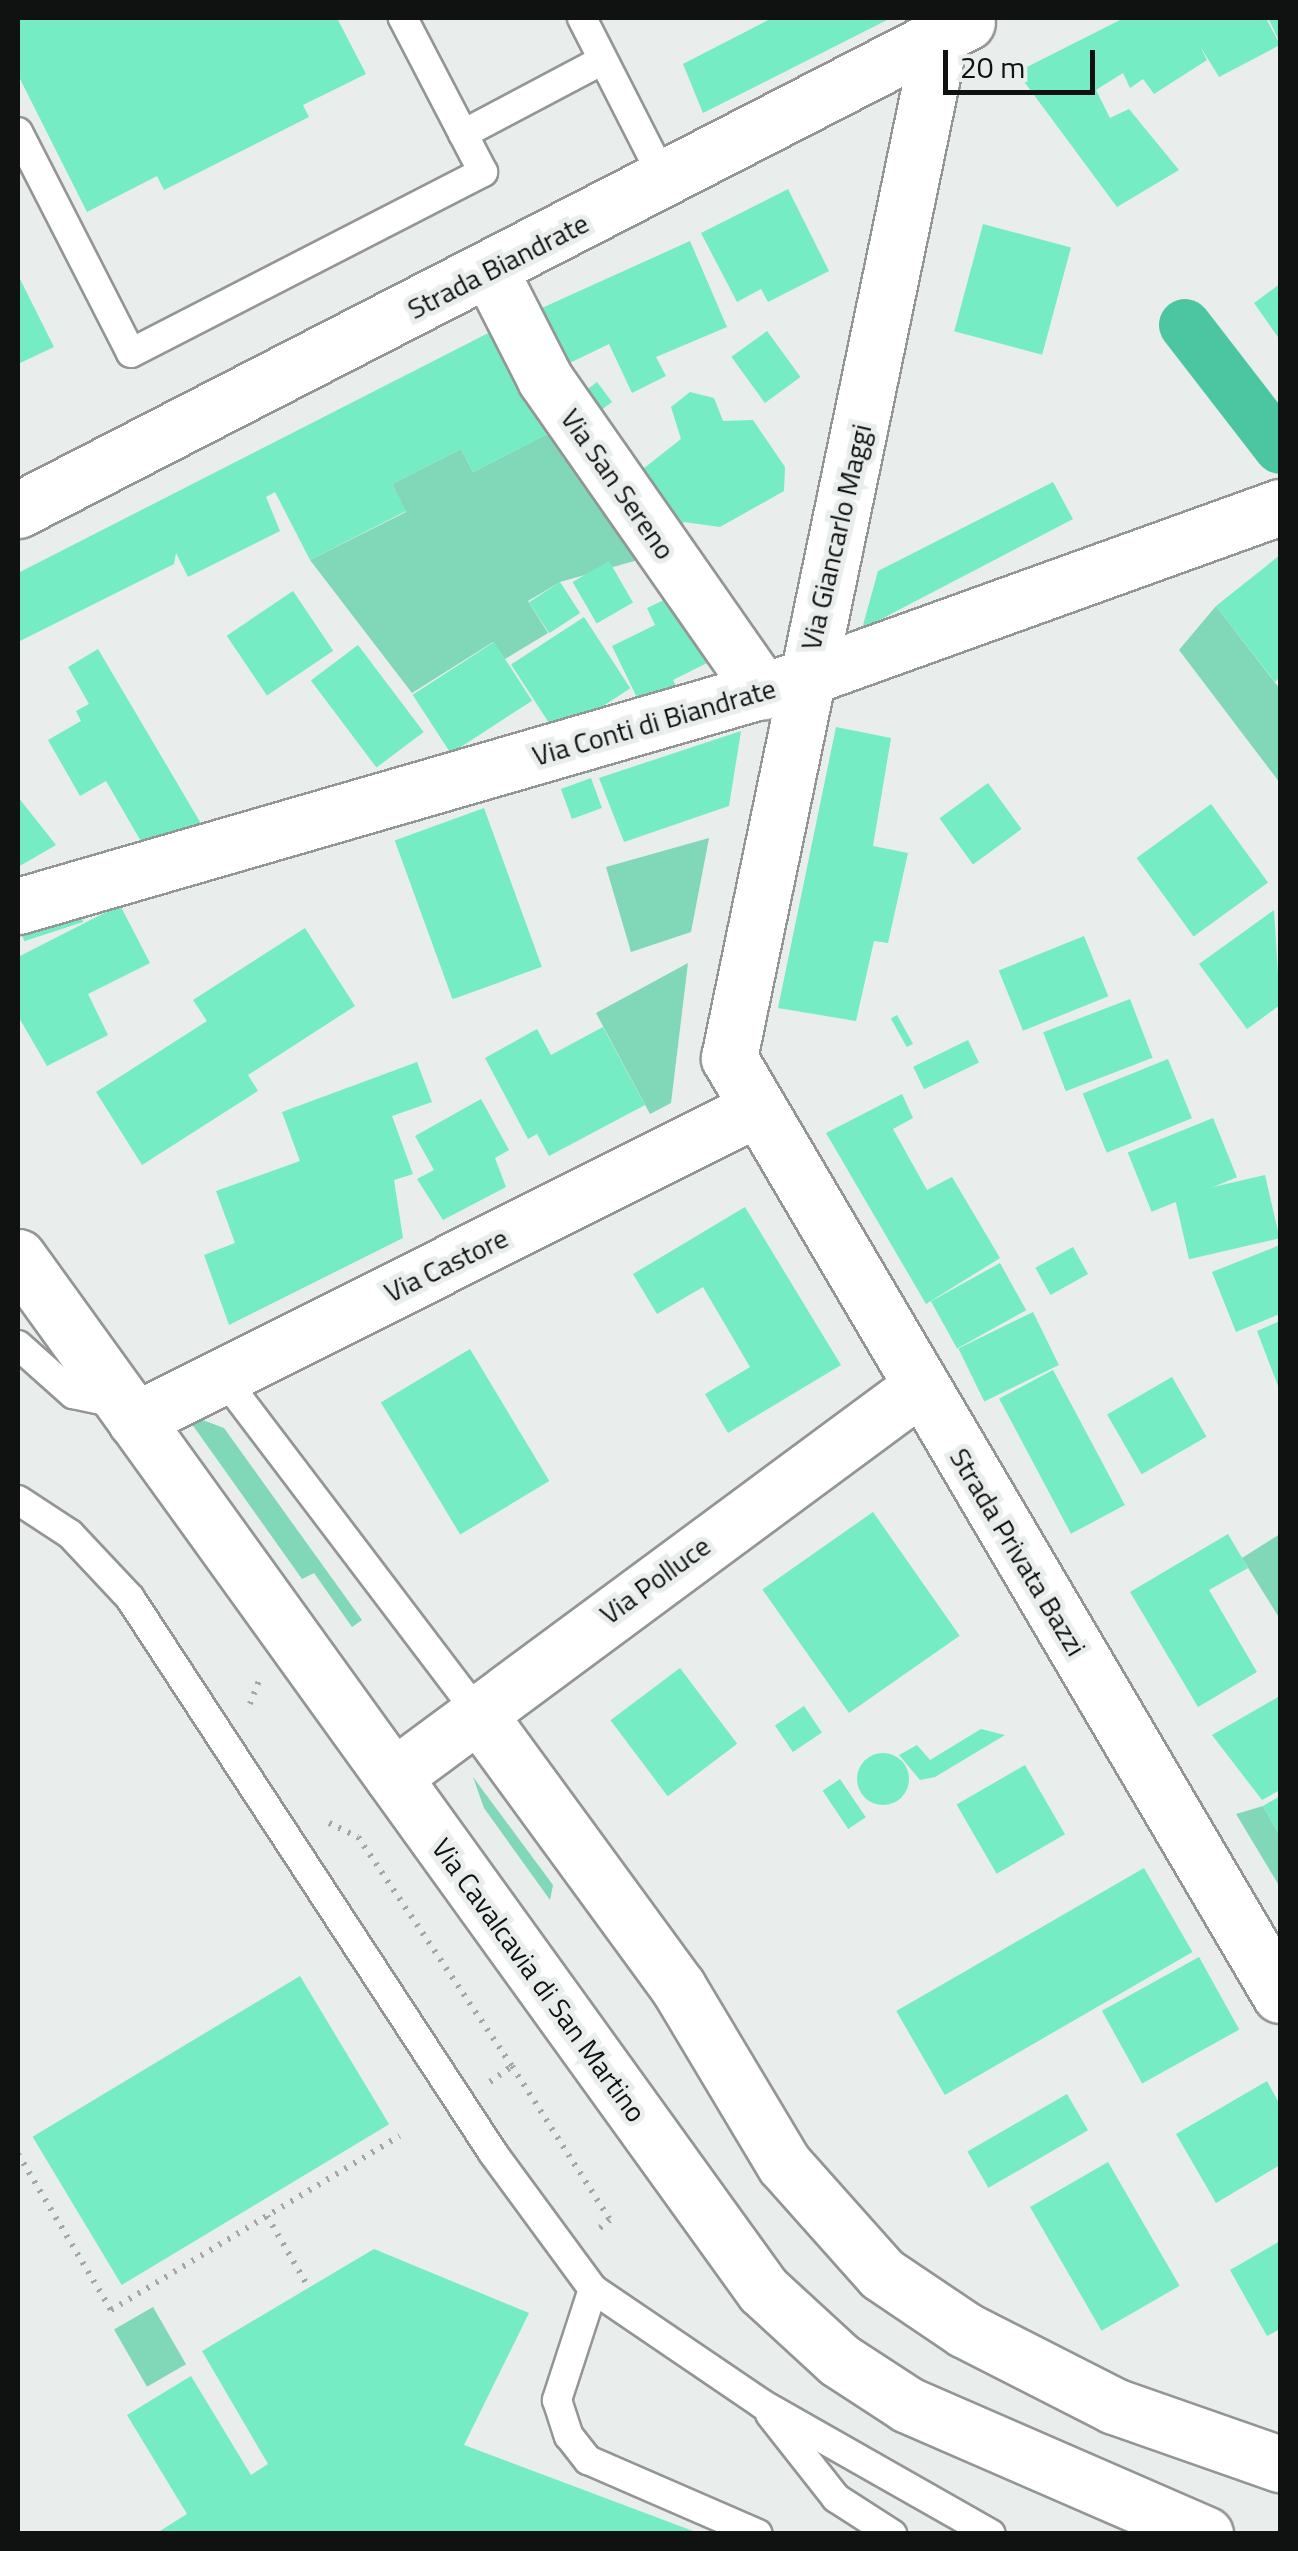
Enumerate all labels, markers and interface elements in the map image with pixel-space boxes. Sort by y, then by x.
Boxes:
scale bar [948,30,1100,92]
text: 20 m [960,44,1025,90]
street label: Strada Biandrate [402,206,594,326]
street label: Via San Sereno [554,402,682,566]
street label: Via Giancarlo Maggi [794,421,878,653]
street label: Via Conti di Biandrate [529,671,779,773]
street label: Via Castore [379,1221,513,1309]
street label: Strada Privata Bazzi [943,1442,1093,1662]
street label: Via Polluce [593,1529,717,1631]
street label: Via Cavalcavia di San Martino [425,1832,653,2128]

